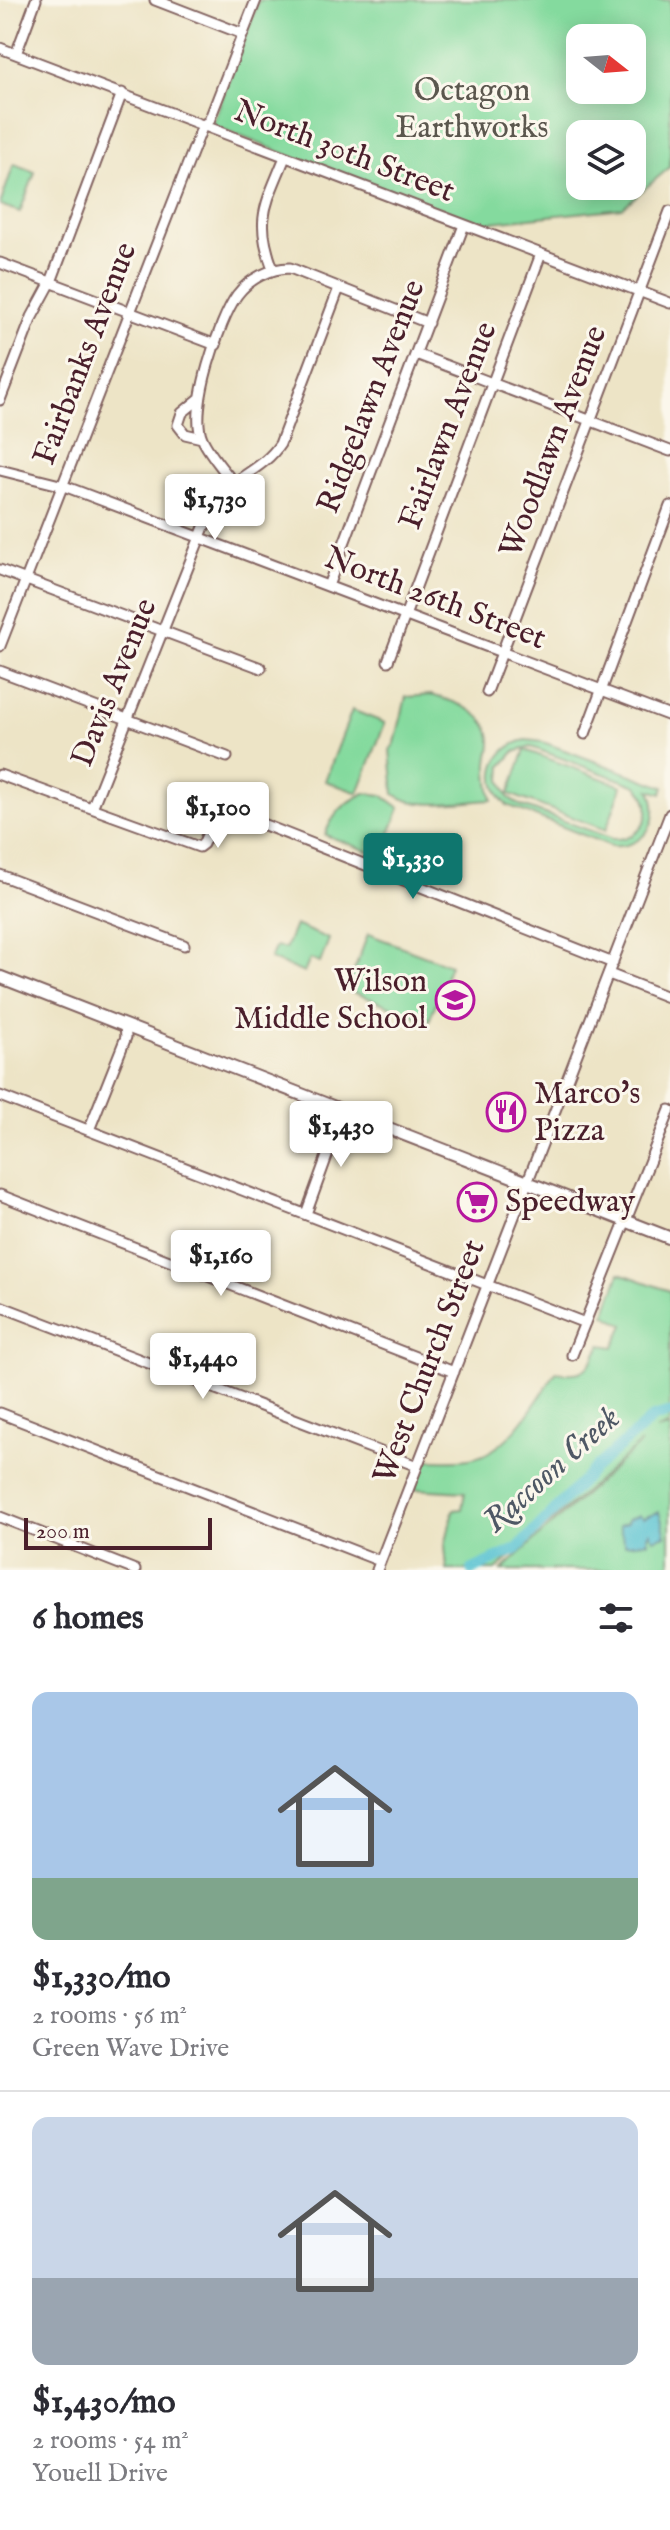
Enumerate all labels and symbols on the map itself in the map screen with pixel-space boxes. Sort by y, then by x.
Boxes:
north arrow [566,24,646,104]
park label: Octagon Earthworks [395,71,549,149]
street label: North 30th Street [228,91,460,213]
street label: Fairbanks Avenue [25,237,147,471]
street label: Ridgelawn Avenue [309,274,435,520]
street label: Fairlawn Avenue [391,316,507,536]
street label: Woodlawn Avenue [491,320,617,564]
pin: $1,730 [150,474,280,542]
street label: North 26th Street [319,538,551,660]
street label: Davis Avenue [63,593,167,773]
pin: $1,100 [153,782,283,850]
pin: $1,330 [348,833,478,901]
place label: Wilson Middle School [234,962,427,1040]
school or university icon: Wilson Middle School [434,979,476,1021]
place label: Marco's Pizza [534,1074,641,1152]
restaurant icon: Marco's Pizza [485,1091,527,1133]
pin: $1,430 [276,1101,406,1169]
supermarket icon: Speedway [456,1181,498,1223]
place label: Speedway [505,1182,635,1223]
pin: $1,160 [156,1230,286,1298]
street label: West Church Street [365,1234,495,1490]
pin: $1,440 [138,1333,268,1401]
water label: Raccoon Creek [475,1397,630,1543]
scale bar [24,1514,212,1550]

